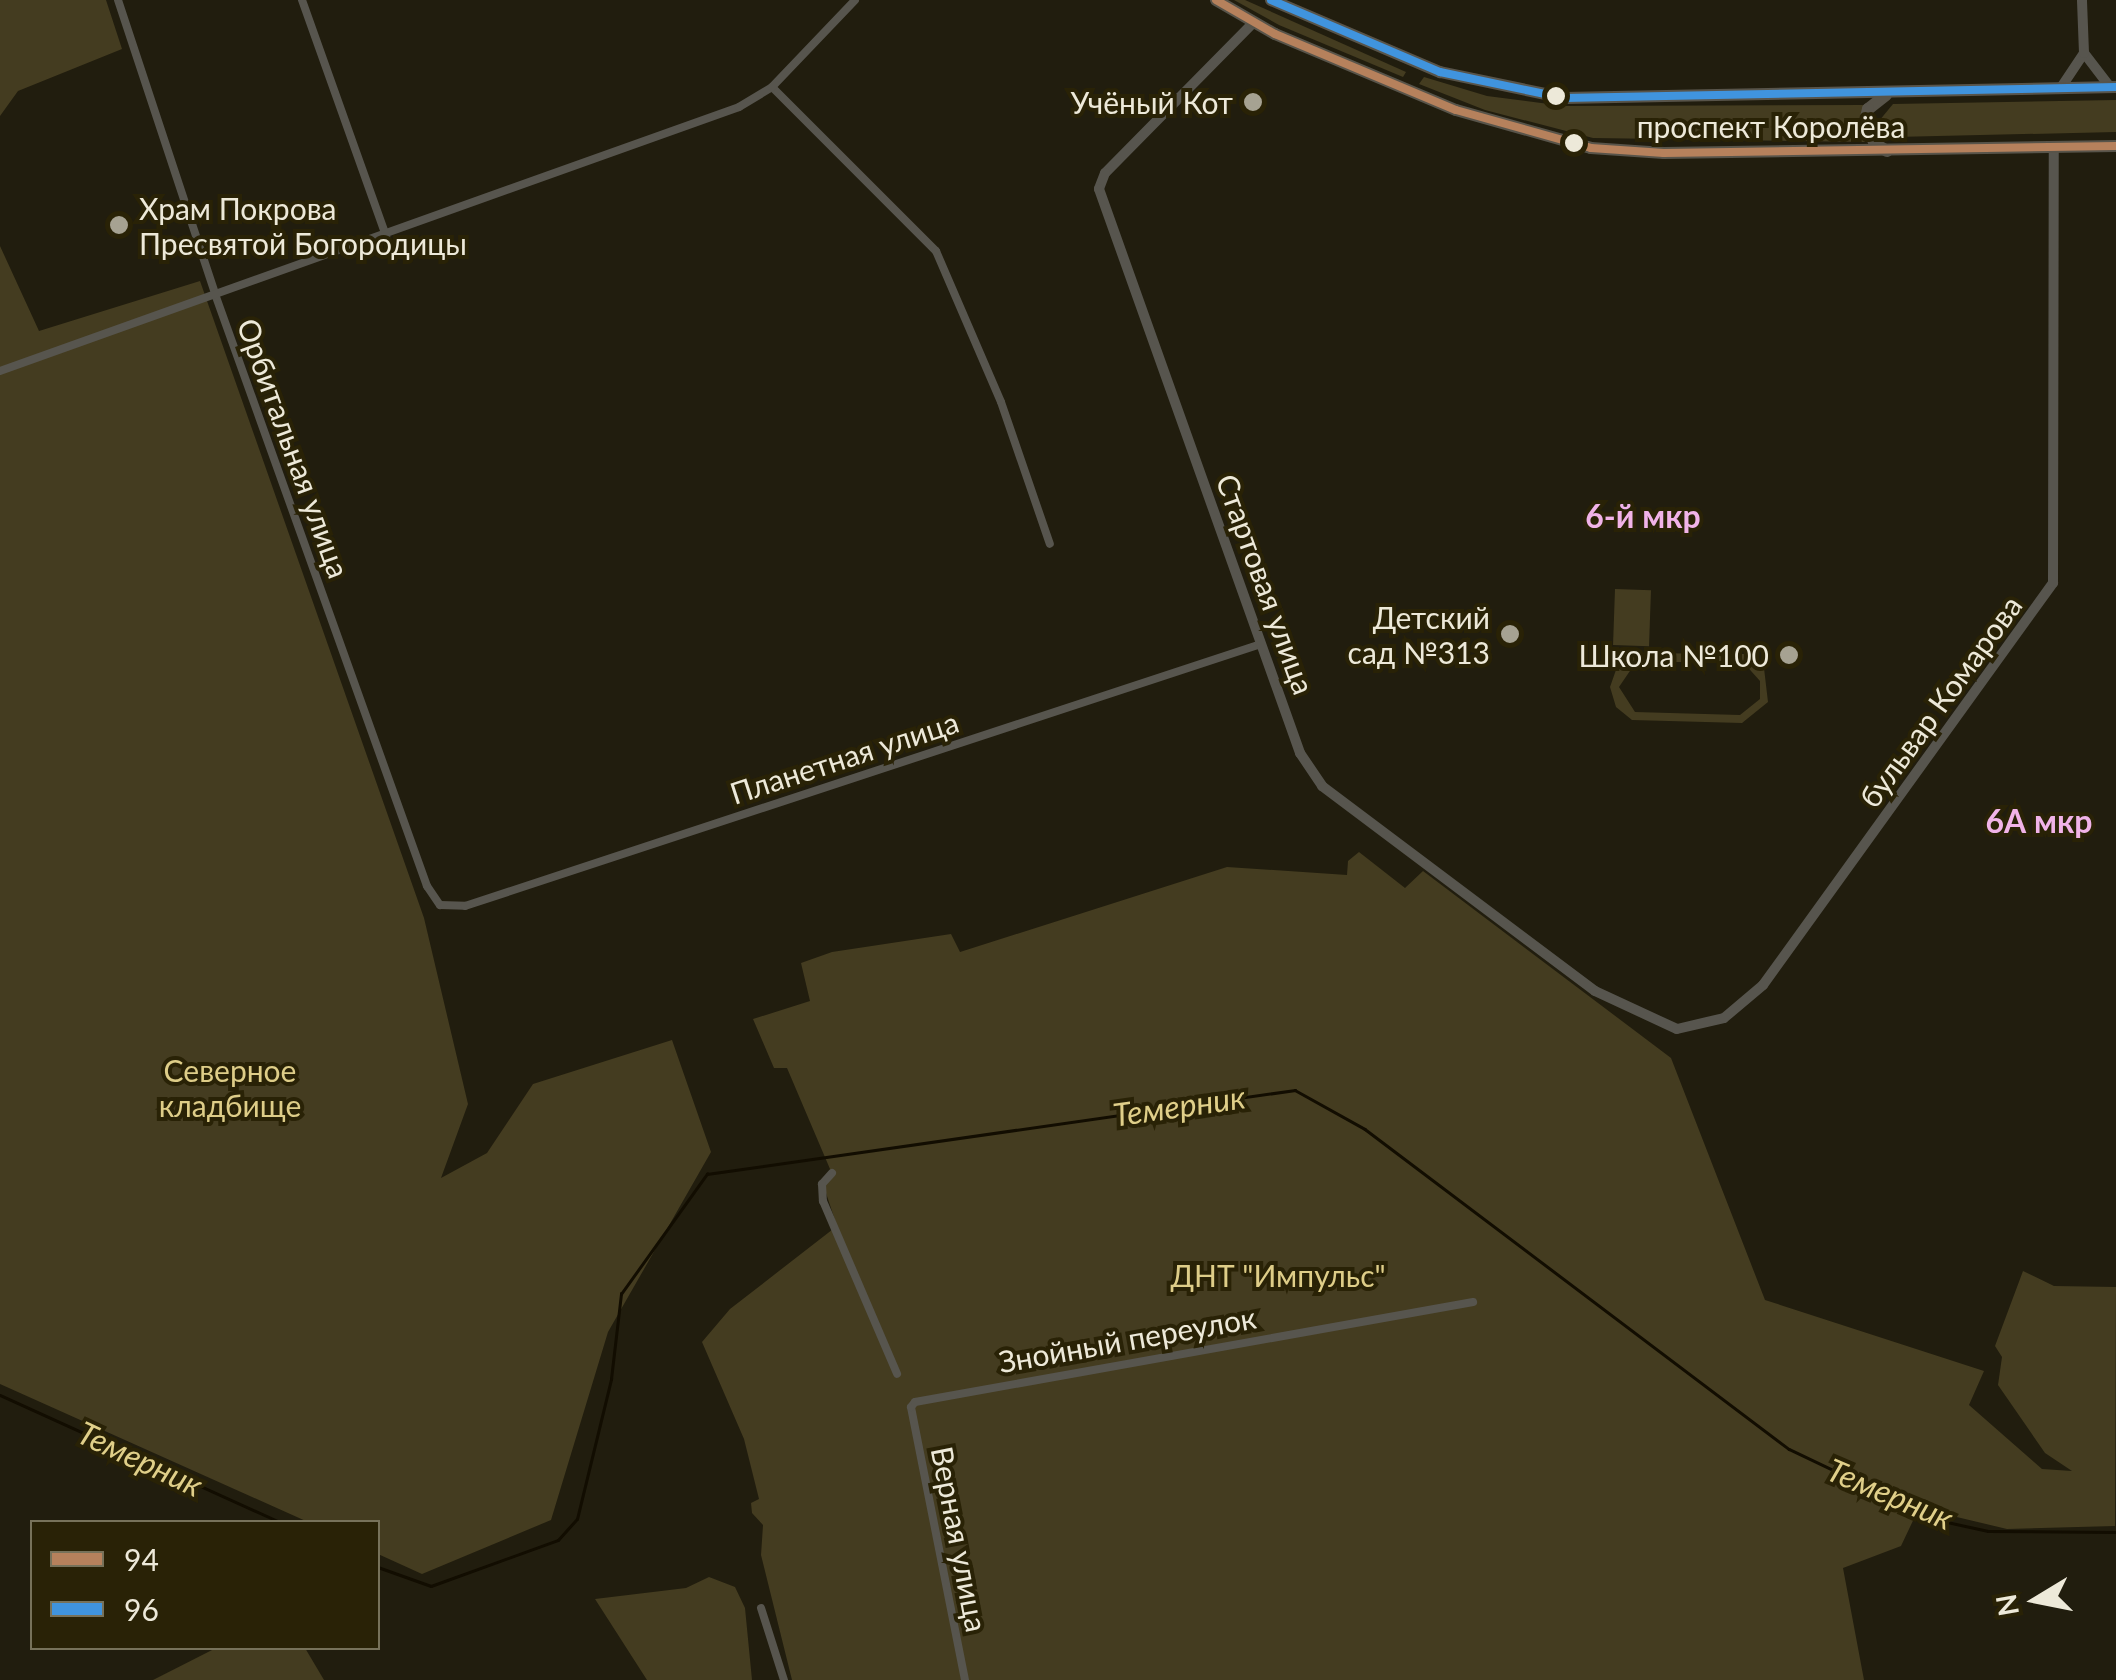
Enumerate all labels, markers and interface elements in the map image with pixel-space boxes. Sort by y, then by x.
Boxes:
place label: Учёный Кот [1070,84,1233,120]
unlabelled marker [1546,86,1566,106]
marker: Учёный Кот [1242,91,1264,113]
street label: проспект Королёва [1637,108,1905,144]
unlabelled marker [1564,133,1584,153]
place label: Храм Покрова Пресвятой Богородицы [139,190,467,260]
marker: Храм Покрова Пресвятой Богородицы [108,214,130,236]
street label: Орбитальная улица [230,313,358,583]
street label: Стартовая улица [1209,469,1323,699]
district label: 6-й мкр [1585,497,1701,535]
street label: бульвар Комарова [1851,588,2029,814]
place label: Детский сад №313 [1348,599,1490,670]
marker: Детский сад №313 [1499,623,1521,645]
place label: Школа №100 [1578,637,1769,673]
marker: Школа №100 [1778,644,1800,666]
street label: Планетная улица [725,703,963,811]
district label: 6А мкр [1986,802,2092,840]
park label: Северное кладбище [159,1052,301,1122]
water label: Темерник [1110,1078,1248,1134]
park label: ДНТ "Импульс" [1170,1257,1386,1293]
street label: Знойный переулок [995,1299,1259,1379]
water label: Темерник [71,1413,209,1505]
street label: Верная улица [924,1443,996,1635]
water label: Темерник [1821,1450,1959,1538]
legend [30,1520,380,1650]
text: 94 [124,1541,159,1577]
north arrow [1986,1550,2086,1650]
text: 96 [124,1591,159,1627]
text: N [1988,1592,2025,1619]

